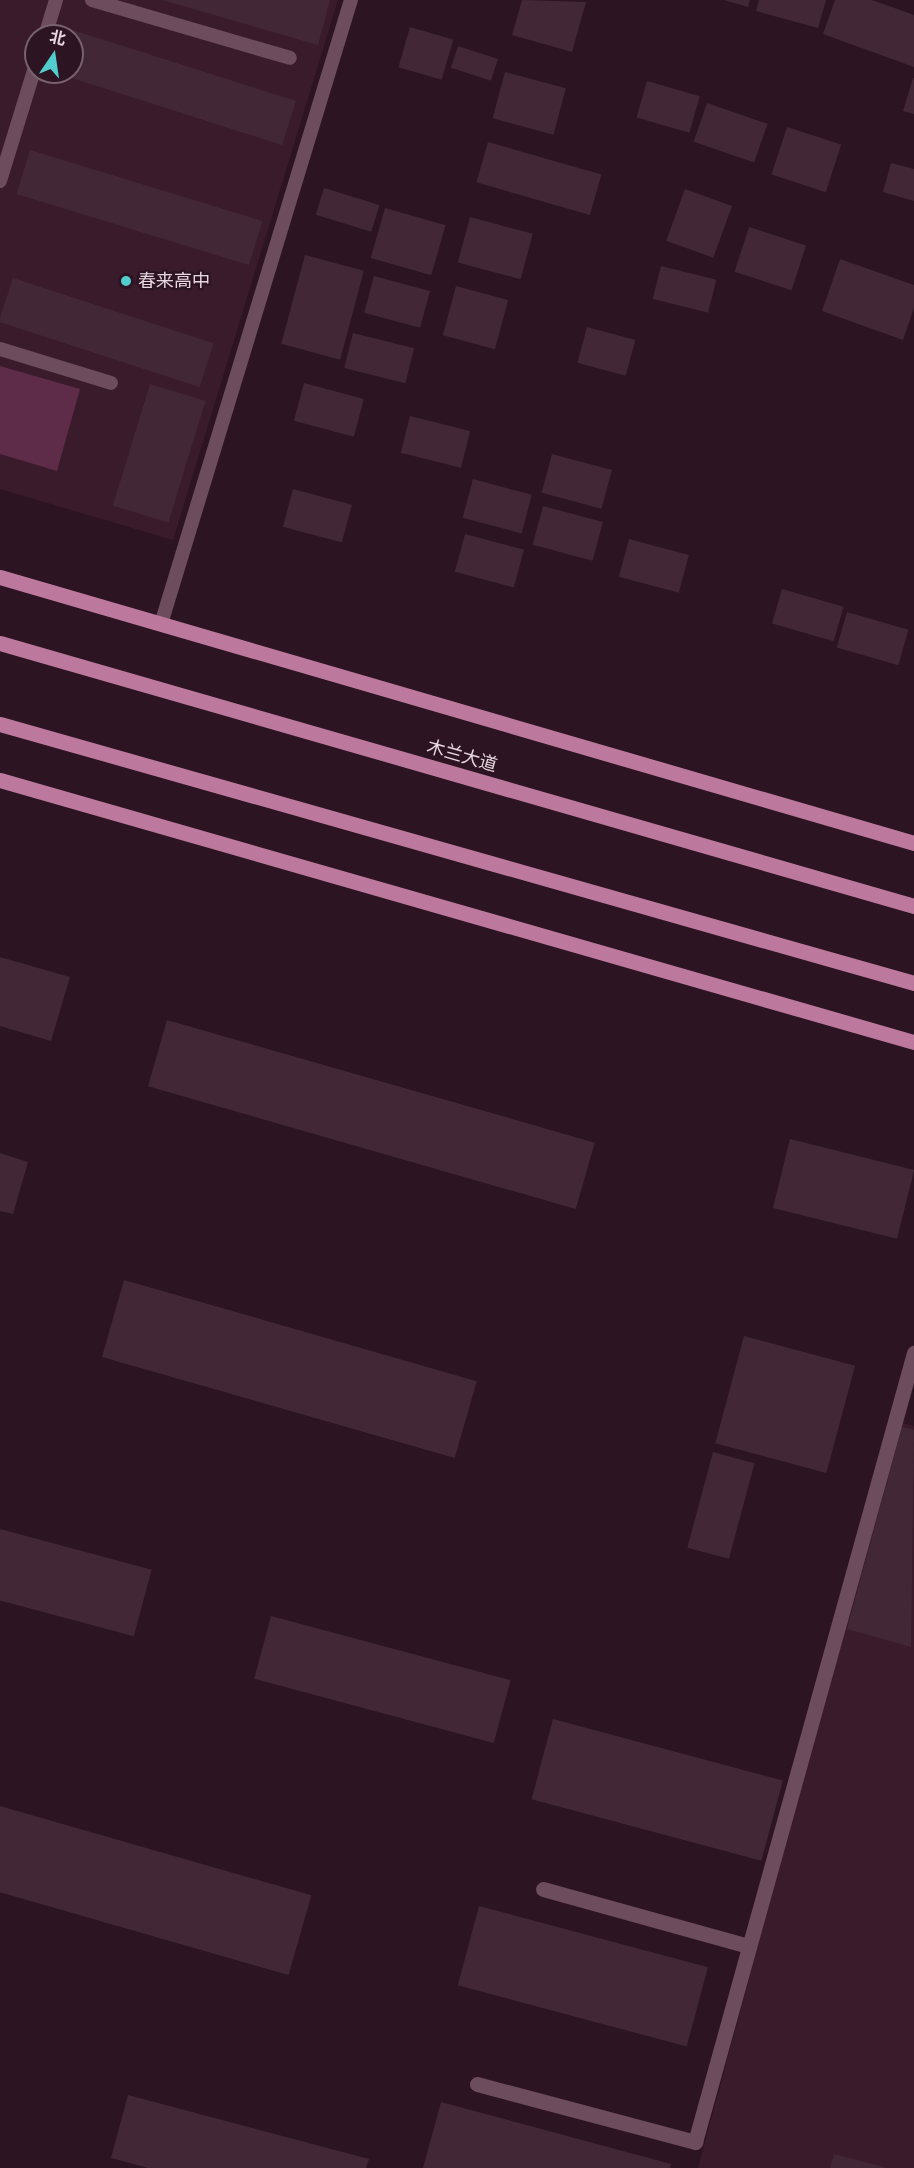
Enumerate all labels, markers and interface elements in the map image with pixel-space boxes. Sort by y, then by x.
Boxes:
north arrow [24,24,84,84]
text: 北 [48,28,67,48]
place label: 春来高中 [138,270,210,292]
marker: 春来高中 [119,274,133,288]
street label: 木兰大道 [424,736,500,776]

